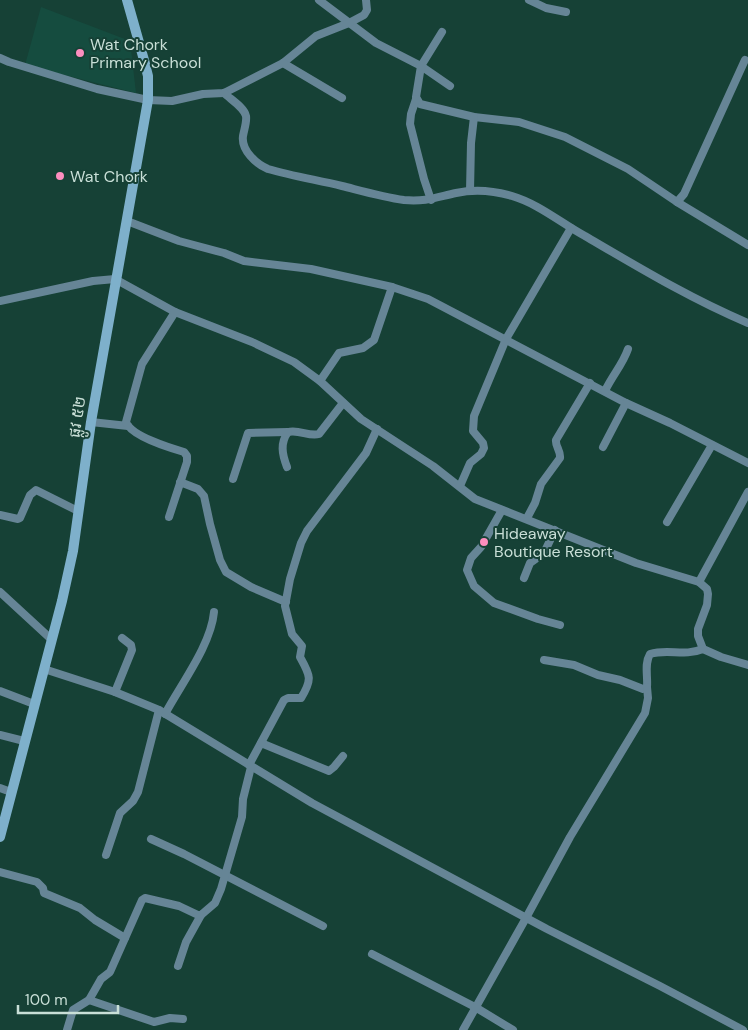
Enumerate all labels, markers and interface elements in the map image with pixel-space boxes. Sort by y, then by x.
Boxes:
place label: Wat Chork Primary School [90,34,201,73]
marker: Wat Chork Primary School [74,47,86,59]
place label: Wat Chork [70,166,148,187]
marker: Wat Chork [54,170,66,182]
street label: ផ្លូវ ៥២ [63,395,94,440]
place label: Hideaway Boutique Resort [494,523,613,562]
marker: Hideaway Boutique Resort [478,536,490,548]
scale bar [18,982,118,1014]
text: 100 m [25,990,68,1010]

